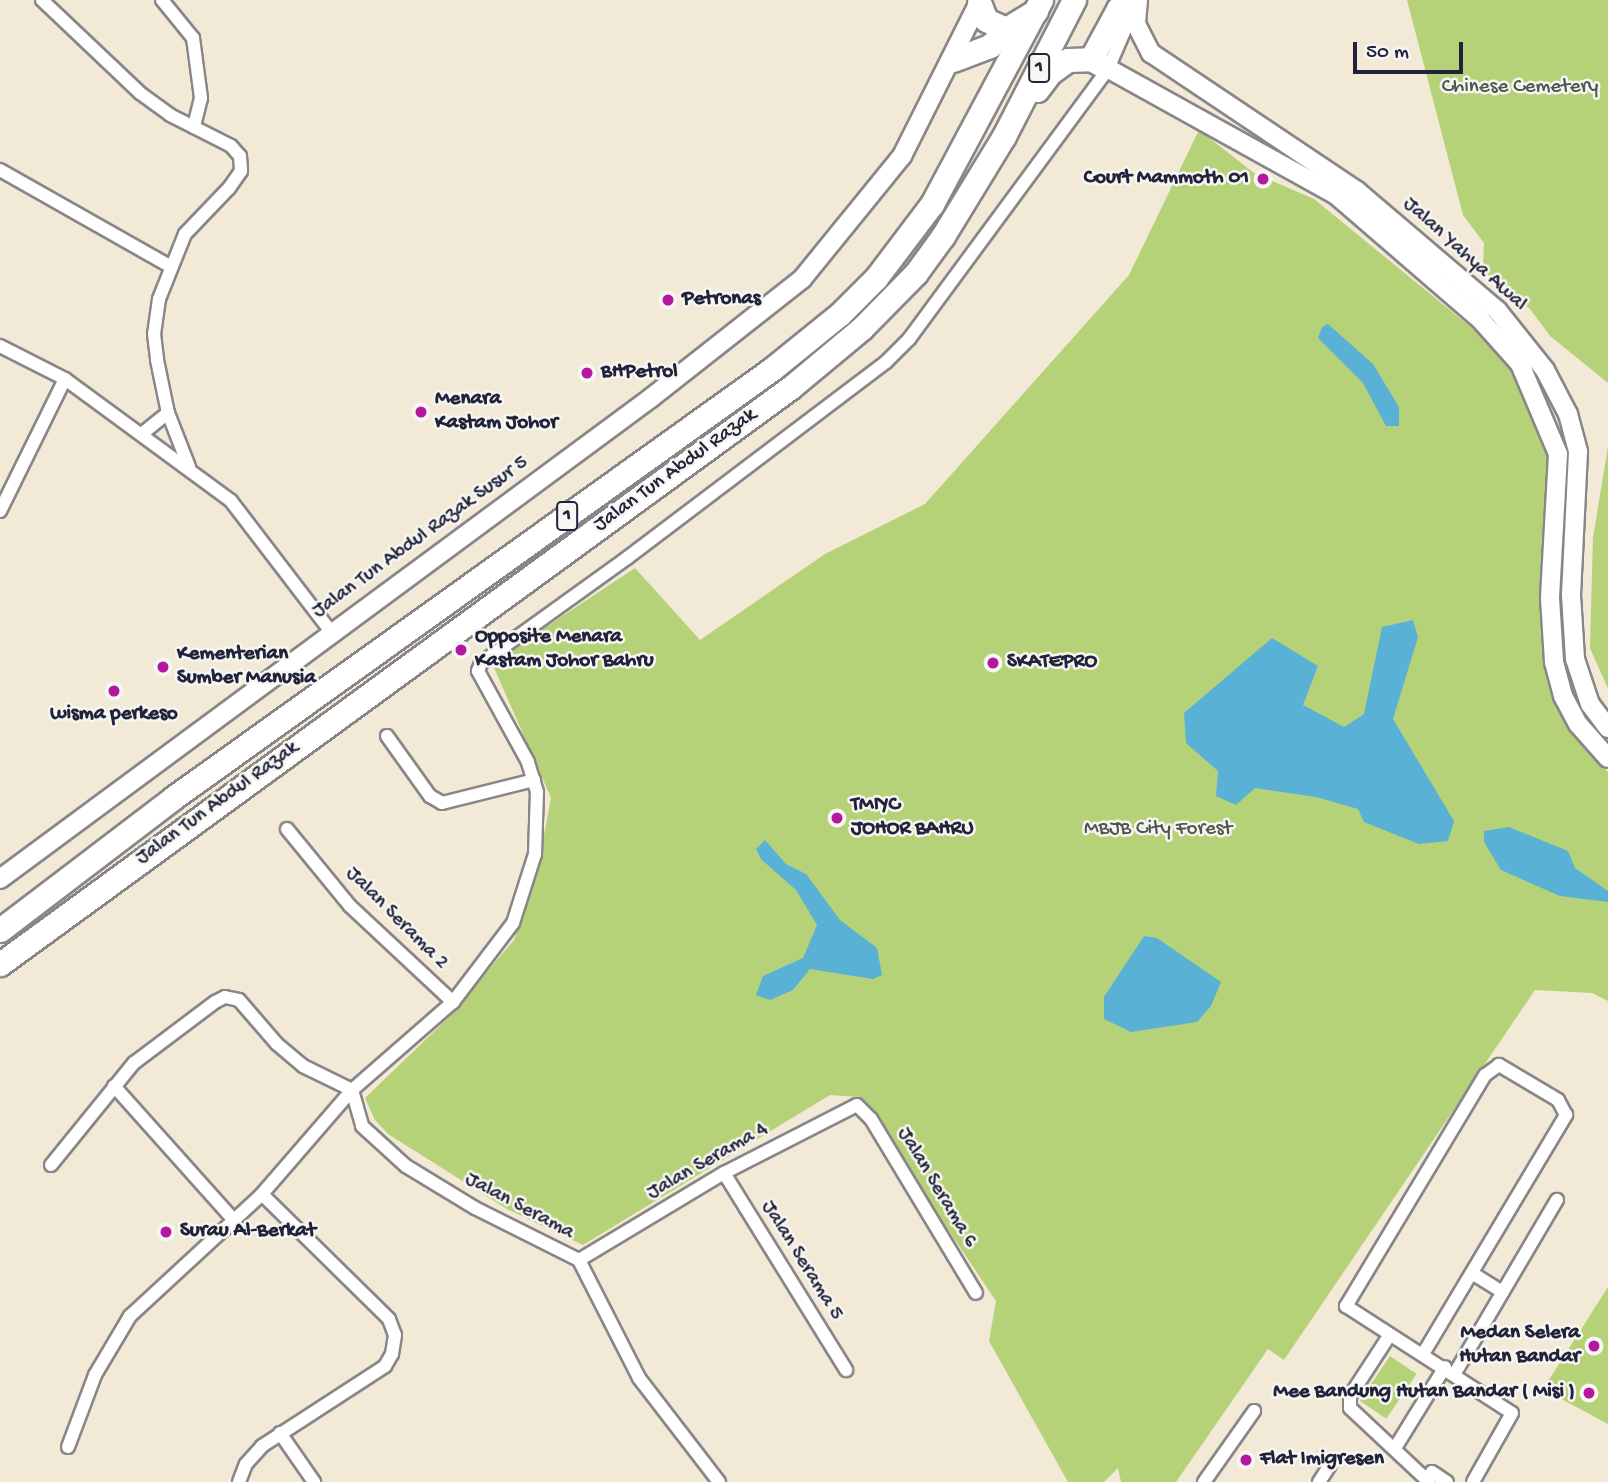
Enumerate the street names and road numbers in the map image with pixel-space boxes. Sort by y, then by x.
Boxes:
road number: 1 [1027,52,1051,83]
street label: Jalan Yahya Awal [1397,193,1531,317]
street label: Jalan Tun Abdul Razak [590,403,762,539]
street label: Jalan Tun Abdul Razak Susur 5 [308,451,534,625]
road number: 1 [555,500,579,531]
street label: Jalan Tun Abdul Razak [132,736,304,872]
street label: Jalan Serama 2 [339,862,453,976]
street label: Jalan Serama 4 [643,1117,773,1207]
street label: Jalan Serama 6 [890,1123,982,1253]
street label: Jalan Serama [460,1168,578,1246]
street label: Jalan Serama 5 [754,1197,848,1325]

